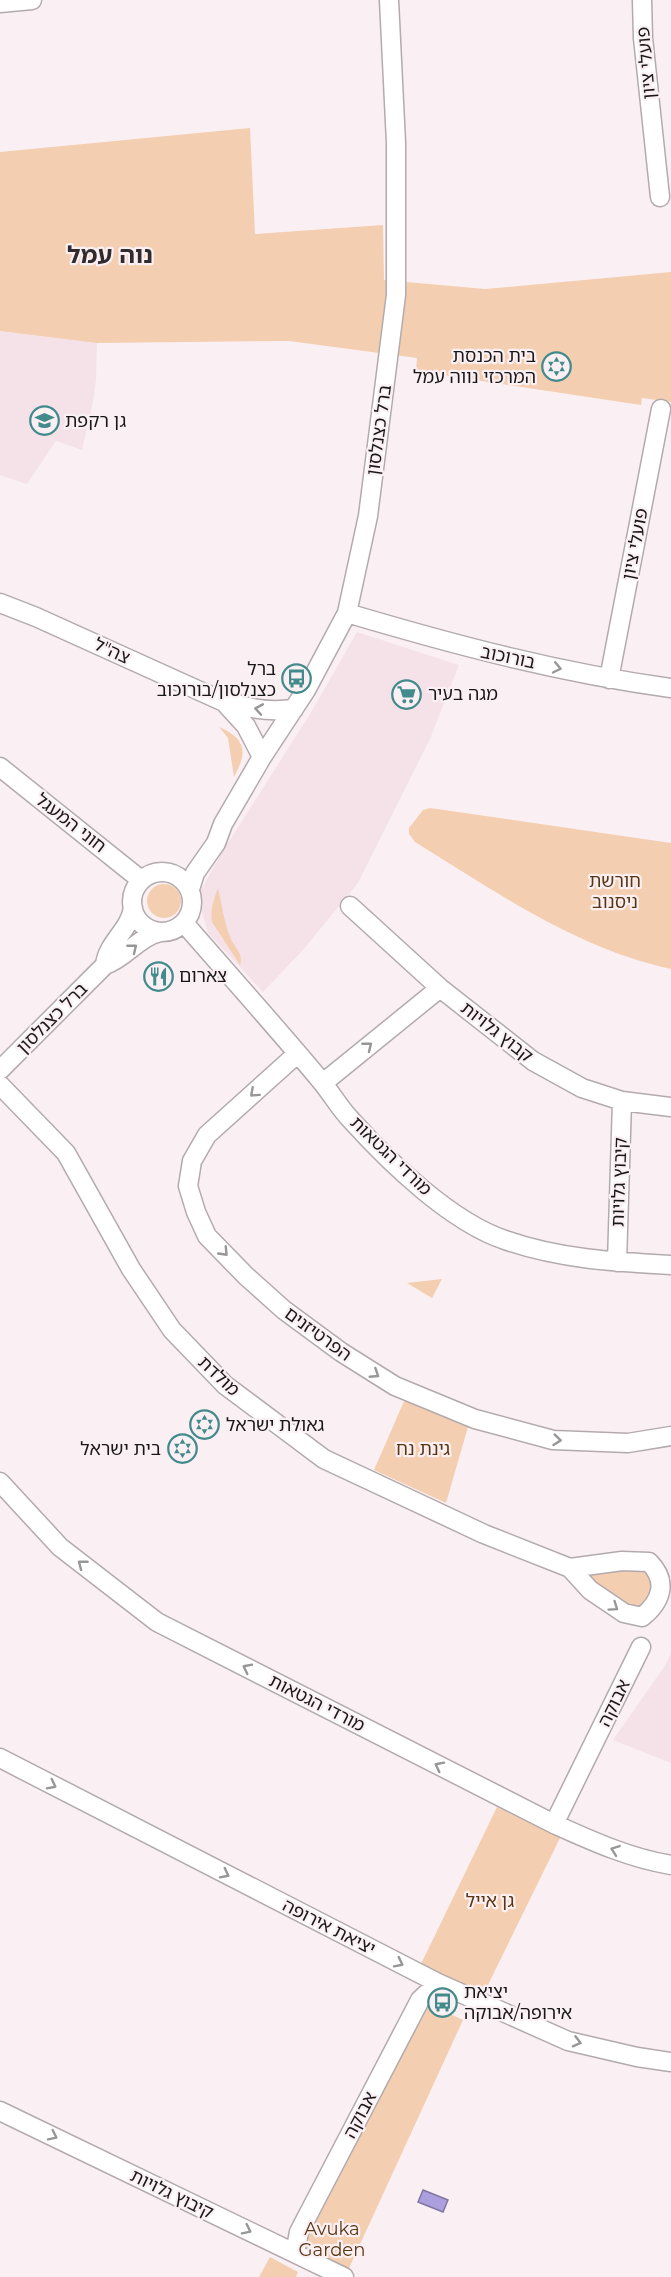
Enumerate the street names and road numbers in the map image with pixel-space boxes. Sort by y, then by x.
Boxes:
street label: פועלי ציון [632,26,660,100]
street label: ברל כצנלסון [362,383,396,477]
street label: פועלי ציון [617,506,653,582]
street label: צה"ל [90,633,134,669]
street label: בורוכוב [479,640,537,674]
street label: חוני המעגל [31,789,111,857]
street label: ברל כצנלסון [12,978,92,1058]
street label: קבוץ גלויות [457,997,537,1067]
street label: מורדי הגטאות [346,1112,436,1200]
street label: קיבוץ גלויות [606,1137,632,1227]
street label: הפרטיזנים [280,1302,356,1366]
street label: מולדת [194,1351,244,1401]
street label: מורדי הגטאות [265,1669,369,1737]
street label: אבוקה [593,1676,635,1730]
street label: יציאת אירופה [279,1894,379,1960]
street label: אבוקה [339,2088,381,2142]
street label: קיבוץ גלויות [127,2164,217,2224]

